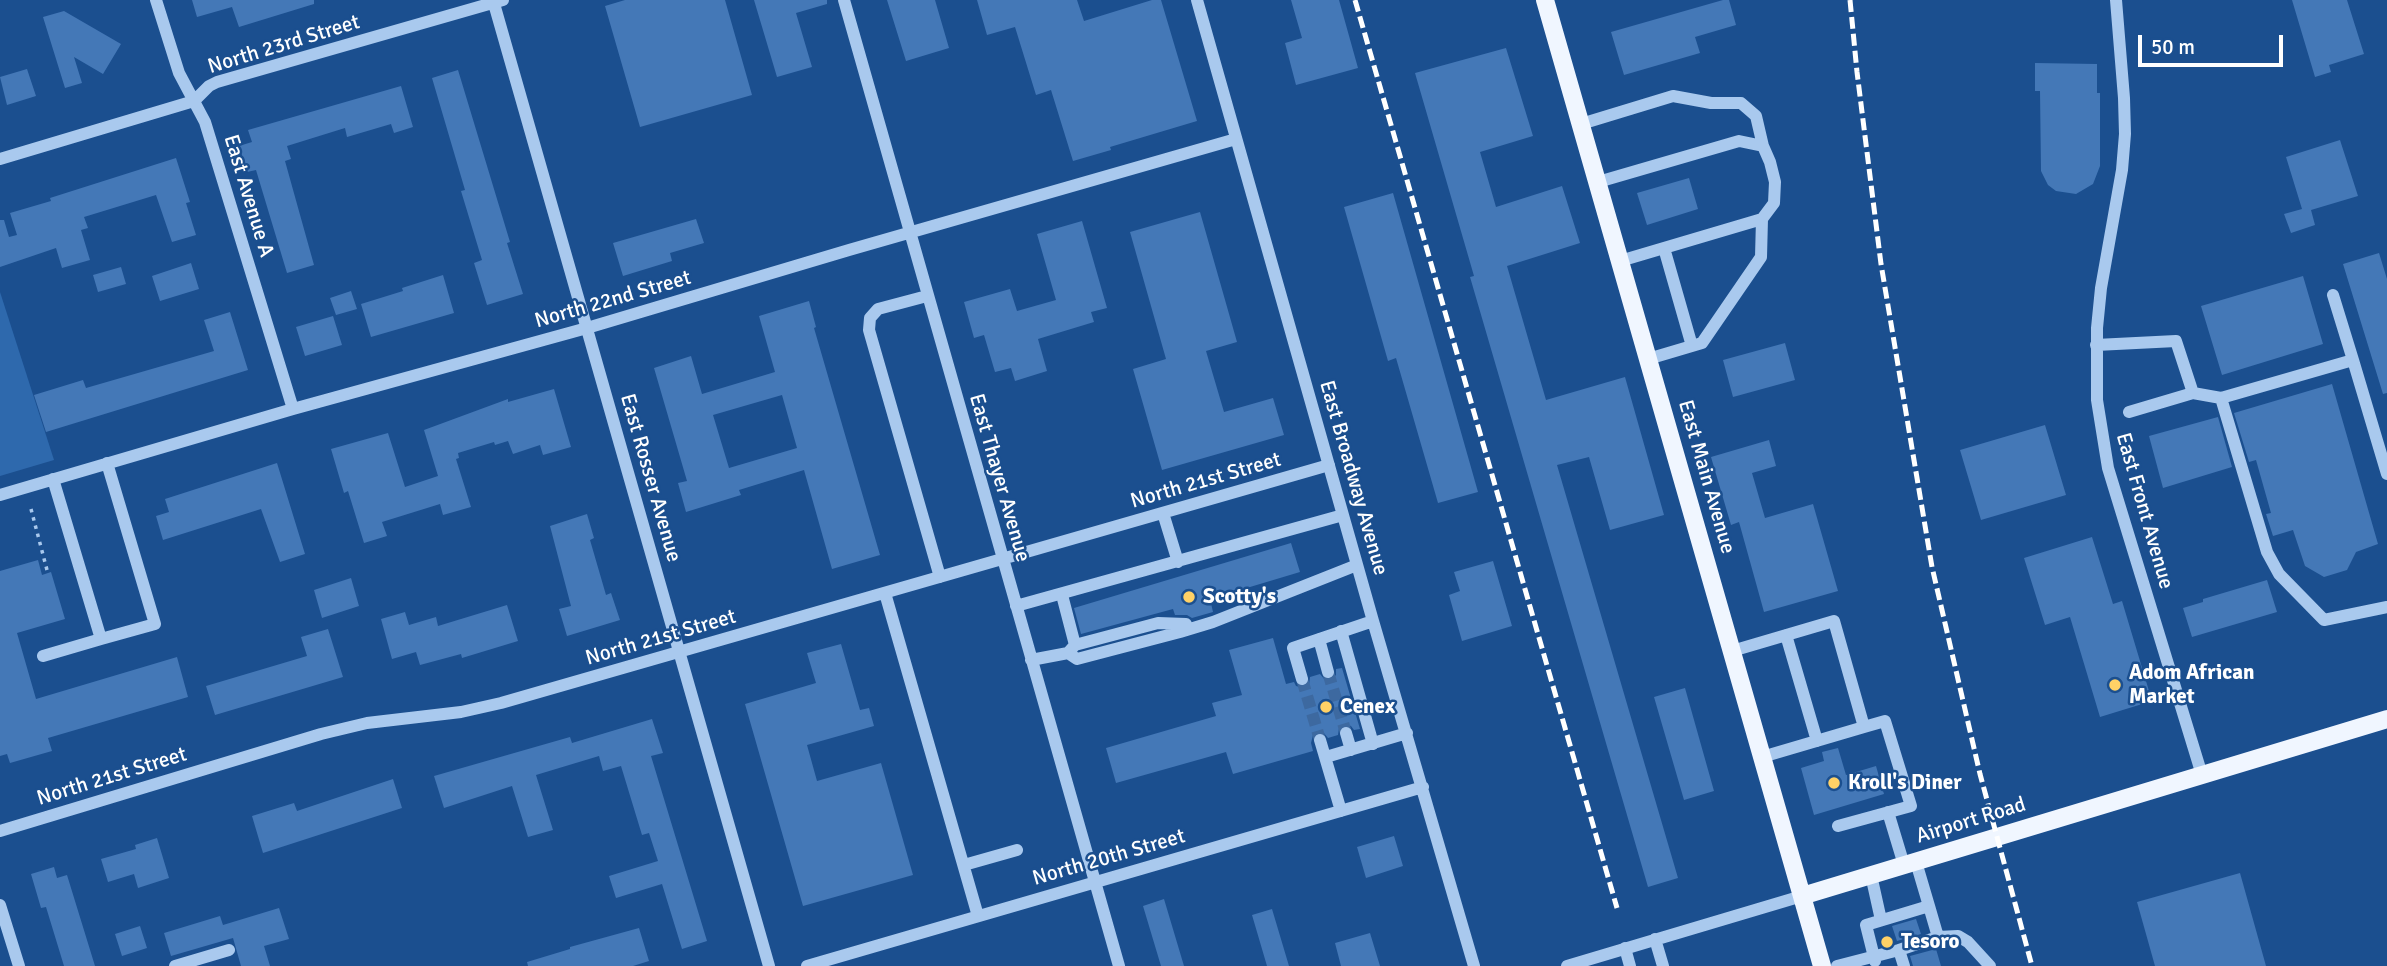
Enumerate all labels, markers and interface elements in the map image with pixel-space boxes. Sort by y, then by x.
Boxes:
street label: North 23rd Street [205,10,363,80]
scale bar [2142,21,2287,65]
text: 50 m [2151,34,2195,60]
street label: East Avenue A [217,132,279,260]
street label: North 22nd Street [532,266,694,334]
street label: East Broadway Avenue [1313,378,1393,578]
street label: East Rosser Avenue [614,391,686,565]
street label: East Thayer Avenue [963,391,1035,565]
street label: East Main Avenue [1672,397,1740,557]
street label: East Front Avenue [2110,430,2178,592]
street label: North 21st Street [1128,447,1284,515]
place label: Scotty's [1203,584,1276,610]
marker: Scotty's [1181,589,1197,605]
street label: North 21st Street [583,604,739,672]
place label: Adom African Market [2129,660,2254,710]
marker: Adom African Market [2107,677,2123,693]
place label: Cenex [1340,694,1395,720]
marker: Cenex [1318,699,1334,715]
street label: North 21st Street [34,742,190,812]
place label: Kroll's Diner [1848,770,1962,796]
marker: Kroll's Diner [1826,775,1842,791]
street label: Airport Road [1913,792,2029,850]
street label: North 20th Street [1030,824,1188,892]
place label: Tesoro [1901,929,1960,955]
marker: Tesoro [1879,934,1895,950]

